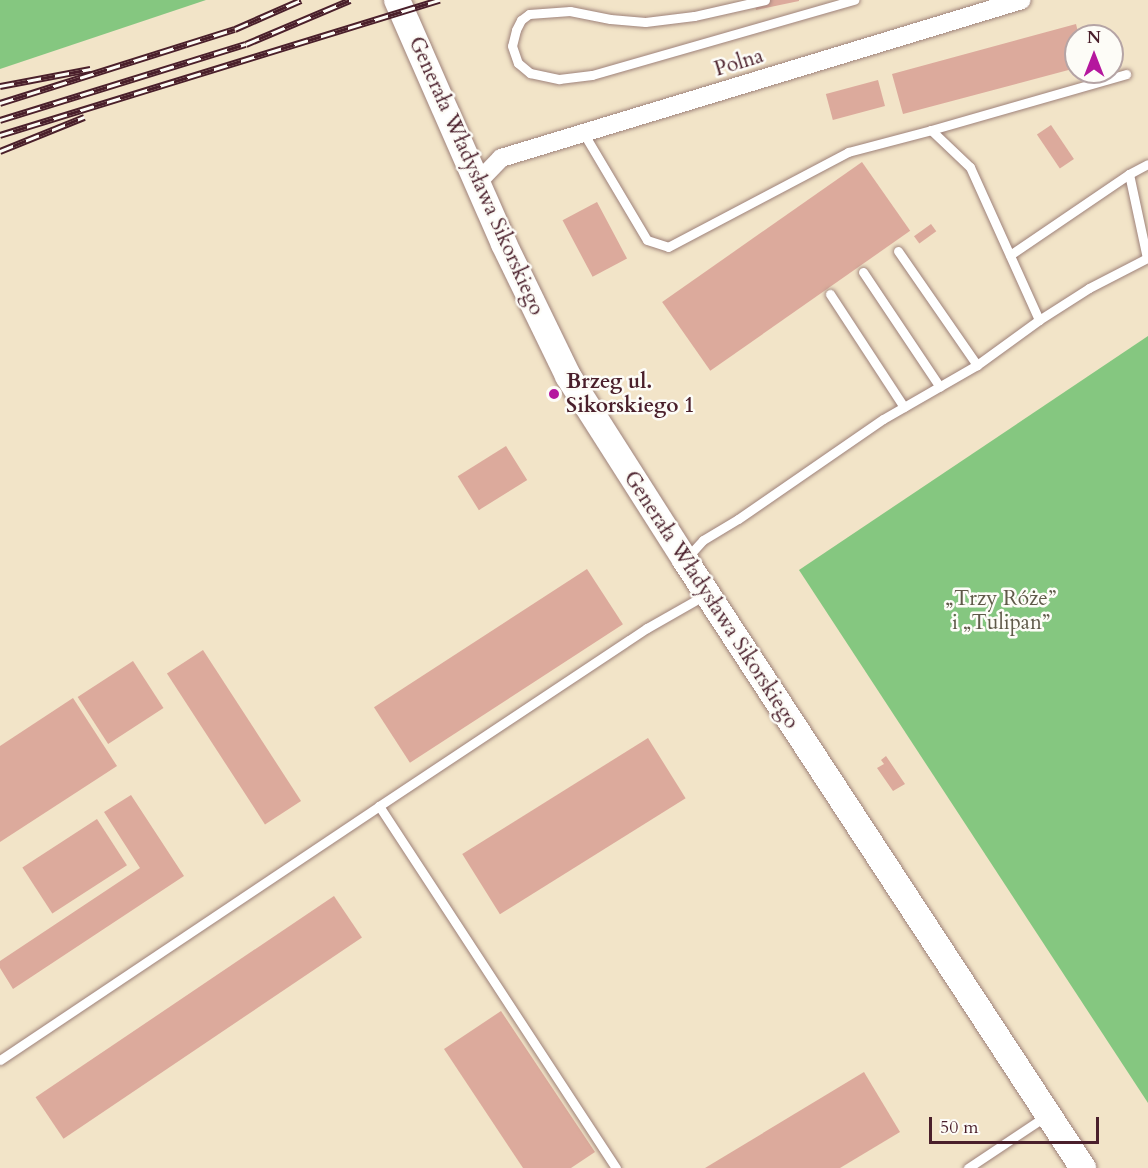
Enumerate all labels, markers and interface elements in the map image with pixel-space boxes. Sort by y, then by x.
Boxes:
north arrow [1064,24,1124,84]
text: N [1087,27,1101,49]
street label: Generała Władysława Sikorskiego [403,33,549,319]
street label: Polna [711,44,767,82]
place label: Brzeg ul. Sikorskiego 1 [566,369,695,419]
marker: Brzeg ul. Sikorskiego 1 [547,387,561,401]
street label: Generała Władysława Sikorskiego [618,466,804,734]
park label: „Trzy Róże” i „Tulipan” [946,586,1056,636]
scale bar [932,1105,1102,1143]
text: 50 m [940,1115,979,1140]

